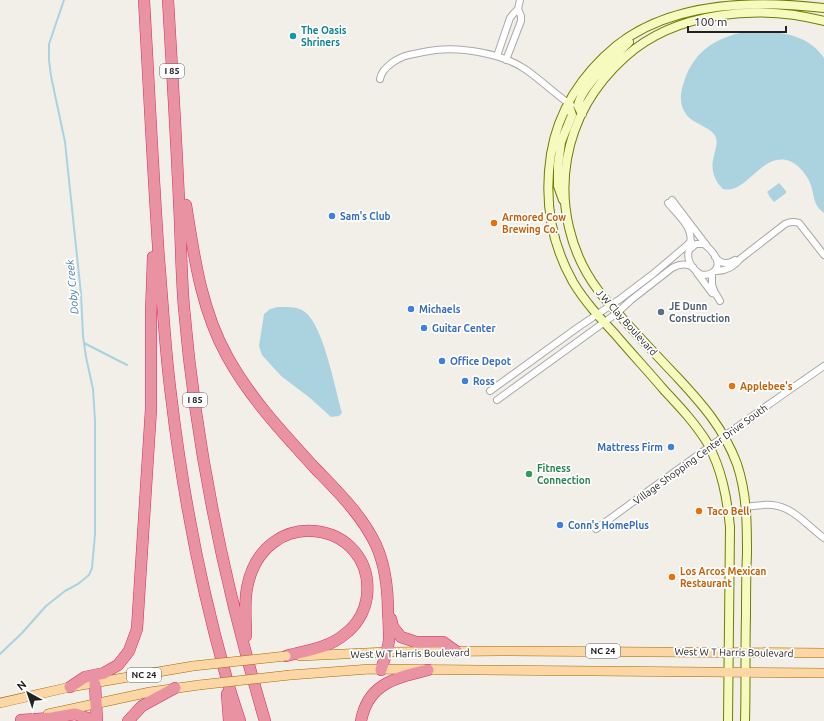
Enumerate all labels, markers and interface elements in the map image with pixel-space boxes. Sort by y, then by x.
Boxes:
scale bar [688,8,786,34]
text: 100 m [694,15,727,28]
place label: The Oasis Shriners [301,25,347,48]
marker: The Oasis Shriners [288,31,298,41]
road number: I 85 [160,64,184,78]
marker: Sam's Club [327,211,337,221]
place label: Sam's Club [340,211,391,222]
place label: Armored Cow Brewing Co. [502,212,566,235]
marker: Armored Cow Brewing Co. [489,218,499,228]
water label: Doby Creek [64,259,80,315]
street label: J W Clay Boulevard [594,287,659,358]
place label: JE Dunn Construction [669,301,730,324]
marker: Michaels [406,304,416,314]
place label: Michaels [419,304,461,315]
marker: JE Dunn Construction [656,307,666,317]
marker: Guitar Center [419,323,429,333]
place label: Guitar Center [432,323,496,334]
marker: Office Depot [437,356,447,366]
place label: Office Depot [450,356,512,367]
marker: Ross [460,376,470,386]
place label: Ross [473,376,495,387]
marker: Applebee's [727,381,737,391]
place label: Applebee's [740,381,793,392]
road number: I 85 [183,393,207,407]
street label: Village Shopping Center Drive South [631,402,769,507]
place label: Mattress Firm [597,442,663,453]
marker: Mattress Firm [666,442,676,452]
place label: Fitness Connection [537,463,591,486]
marker: Fitness Connection [524,469,534,479]
marker: Taco Bell [694,506,704,516]
place label: Taco Bell [707,506,749,517]
marker: Conn's HomePlus [555,520,565,530]
place label: Conn's HomePlus [568,520,649,531]
place label: Los Arcos Mexican Restaurant [680,566,767,589]
marker: Los Arcos Mexican Restaurant [667,572,677,582]
road number: NC 24 [586,644,620,658]
street label: West W T Harris Boulevard [674,646,794,659]
street label: West W T Harris Boulevard [350,647,470,660]
road number: NC 24 [127,668,161,682]
north arrow [8,673,48,713]
text: N [15,678,29,693]

